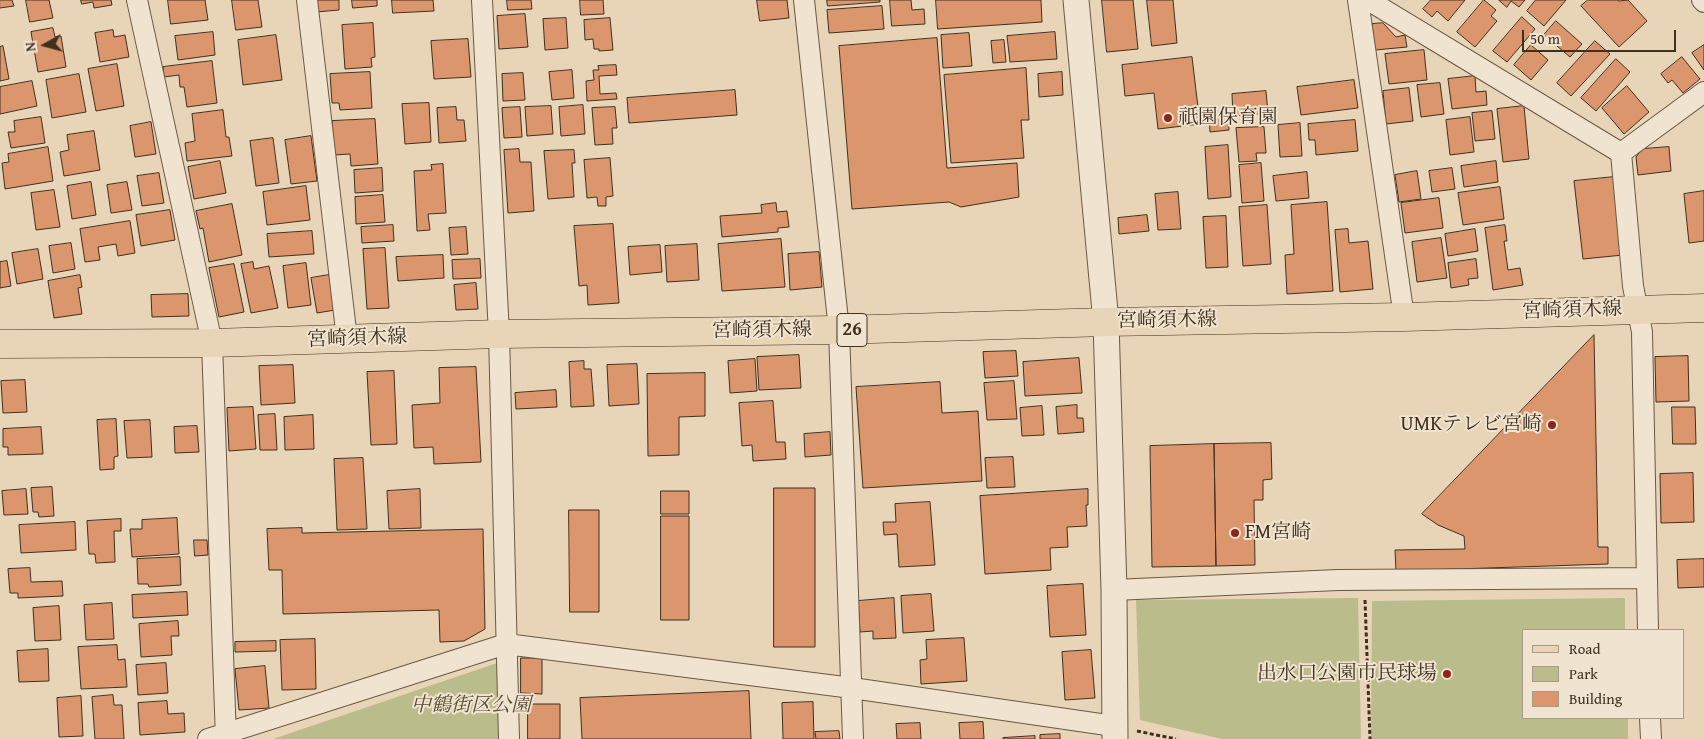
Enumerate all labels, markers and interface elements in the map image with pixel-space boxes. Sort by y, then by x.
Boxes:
north arrow [20,20,70,70]
scale bar [1524,20,1678,52]
text: 50 m [1530,28,1560,49]
text: N [20,41,41,53]
place label: 祇園保育園 [1178,106,1278,130]
marker: 祇園保育園 [1162,112,1174,124]
street label: 宮崎須木線 [1522,297,1622,325]
street label: 宮崎須木線 [1117,308,1217,334]
road number: 26 [837,314,867,346]
street label: 宮崎須木線 [712,318,812,344]
street label: 宮崎須木線 [307,325,407,353]
place label: UMKテレビ宮崎 [1401,413,1542,437]
marker: UMKテレビ宮崎 [1546,419,1558,431]
place label: FM宮崎 [1245,521,1311,545]
marker: FM宮崎 [1229,527,1241,539]
legend [1522,629,1684,719]
text: Road [1569,638,1600,659]
place label: 出水口公園市民球場 [1257,662,1437,686]
text: Park [1569,663,1598,684]
marker: 出水口公園市民球場 [1441,668,1453,680]
text: Building [1569,688,1622,709]
park label: 中鶴街区公園 [411,694,531,718]

